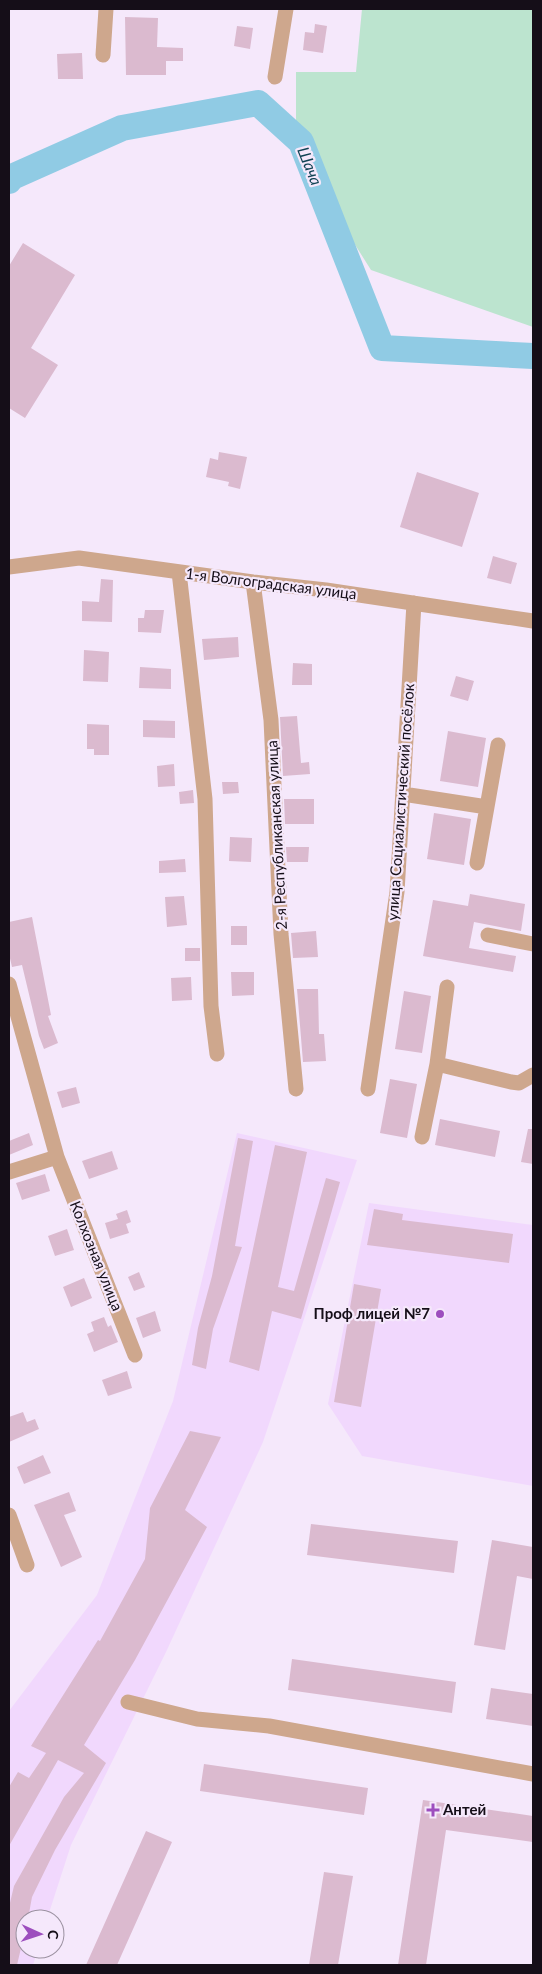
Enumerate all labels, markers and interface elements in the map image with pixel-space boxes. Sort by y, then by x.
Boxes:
water label: Шача [294,144,327,188]
street label: 1-я Волгоградская улица [185,564,358,602]
street label: улица Социалистический посёлок [383,682,417,921]
street label: 2-я Республиканская улица [262,740,290,930]
street label: Колхозная улица [67,1198,127,1313]
place label: Проф лицей №7 [314,1304,430,1322]
marker: Проф лицей №7 [434,1308,446,1320]
place label: Антей [442,1800,486,1818]
marker: Антей [427,1804,439,1816]
north arrow [15,1909,65,1959]
text: С [45,1930,62,1941]

